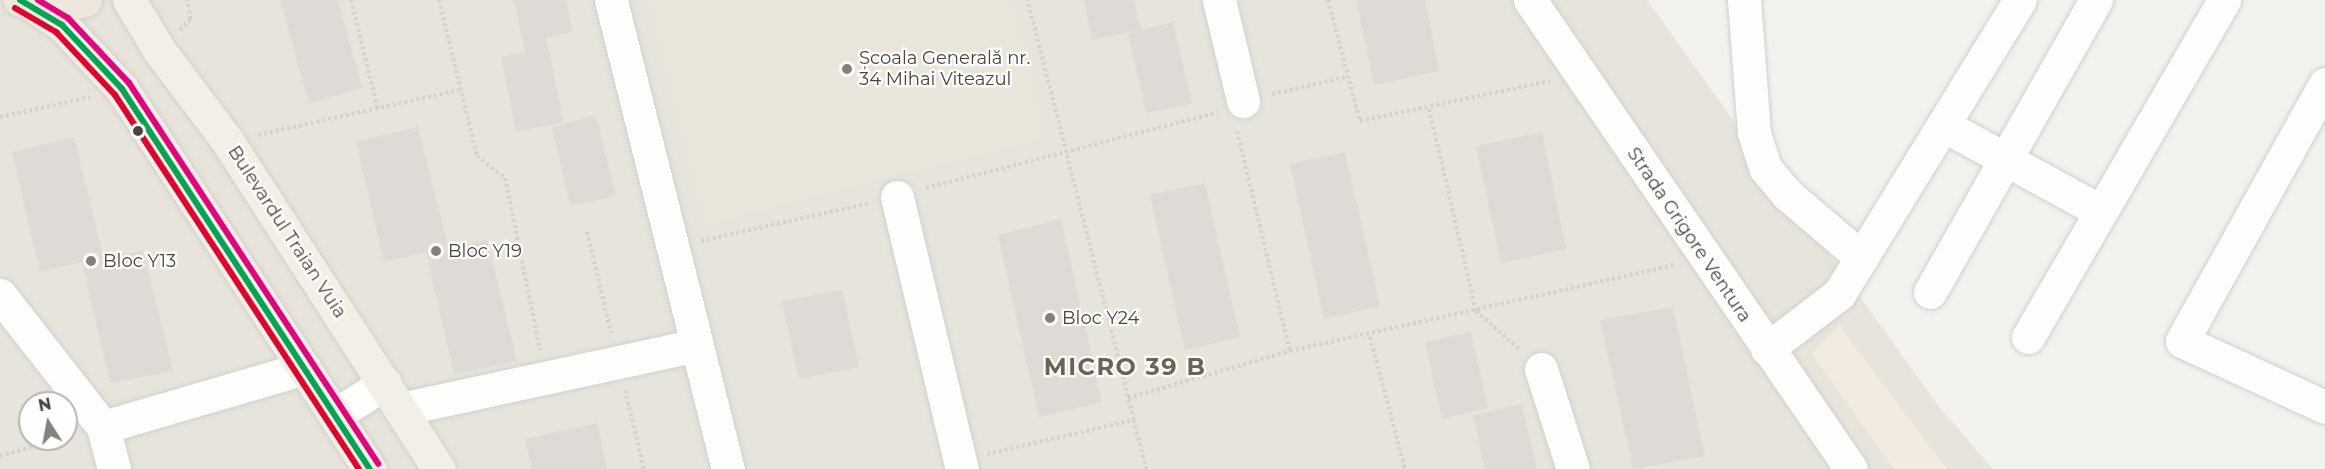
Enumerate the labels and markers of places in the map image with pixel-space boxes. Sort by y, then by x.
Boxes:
place label: Școala Generală nr. 34 Mihai Viteazul [859,48,1030,90]
marker: Școala Generală nr. 34 Mihai Viteazul [840,62,854,76]
unlabelled marker [132,125,144,137]
place label: Bloc Y19 [448,240,522,262]
marker: Bloc Y19 [429,244,443,258]
place label: Bloc Y13 [103,250,176,272]
marker: Bloc Y13 [84,254,98,268]
place label: Bloc Y24 [1062,307,1140,329]
marker: Bloc Y24 [1043,311,1057,325]

